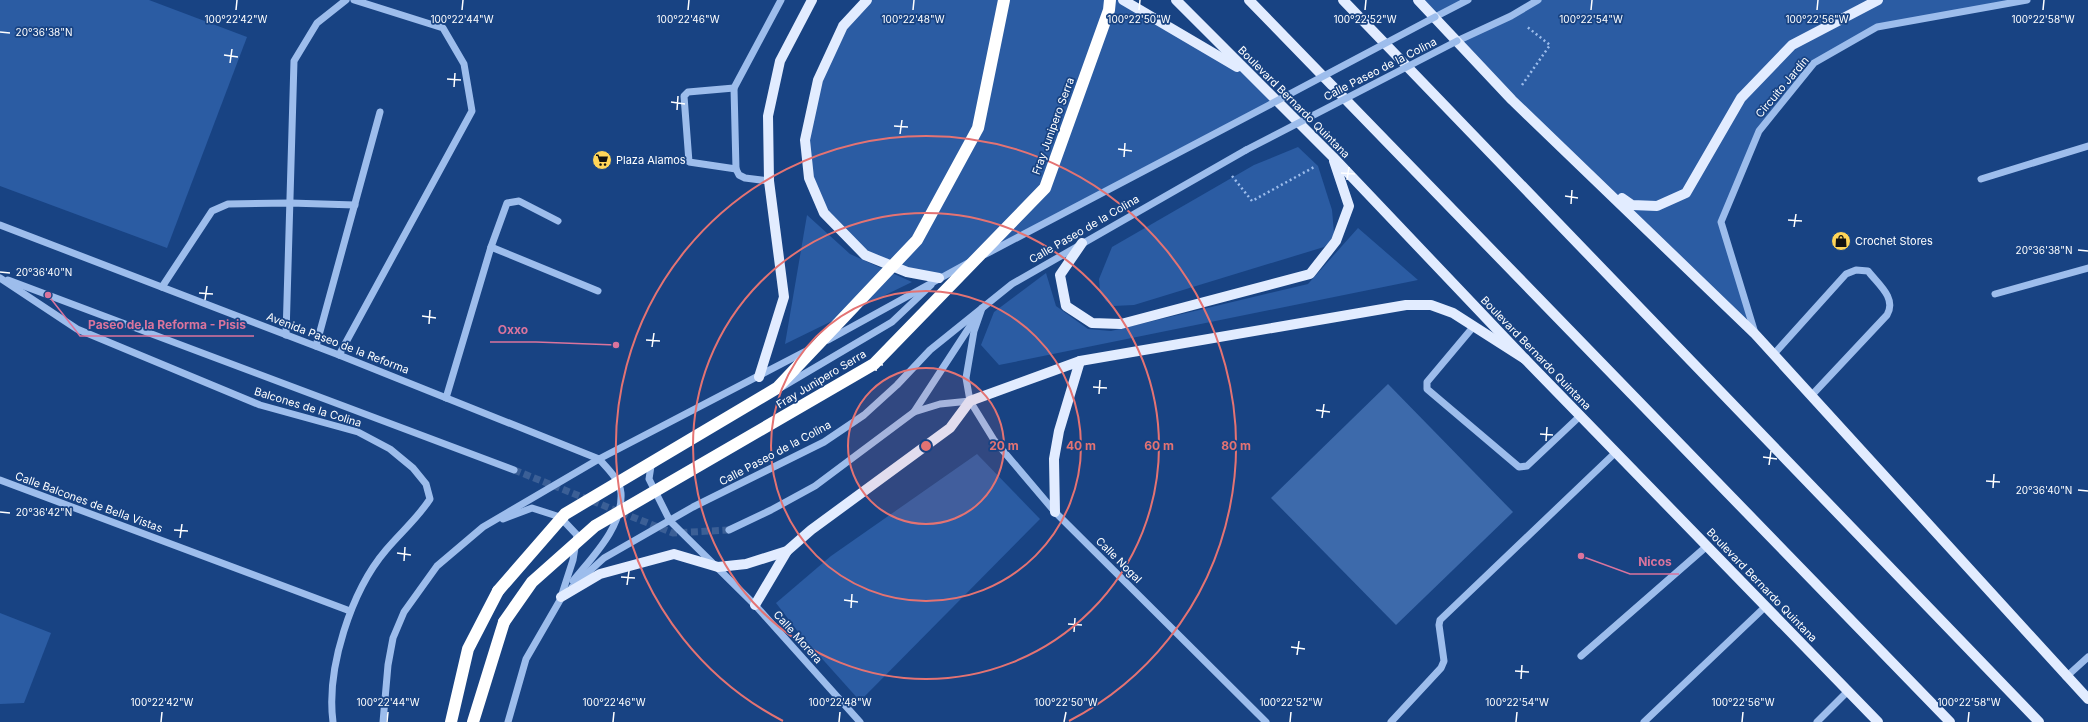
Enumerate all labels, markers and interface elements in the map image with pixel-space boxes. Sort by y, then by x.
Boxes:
text: 100°22'42"W [205,13,268,25]
text: 100°22'44"W [430,13,494,25]
text: 100°22'46"W [657,13,720,25]
text: 100°22'48"W [882,13,945,25]
text: 100°22'50"W [1107,13,1171,25]
text: 100°22'52"W [1333,13,1397,25]
text: 100°22'54"W [1559,13,1623,25]
text: 100°22'56"W [1785,13,1849,25]
text: 100°22'58"W [2011,13,2075,25]
text: 20°36'38"N [16,26,72,38]
street label: Calle Paseo de la Colina [1321,34,1439,104]
street label: Boulevard Bernardo Quintana [1235,43,1353,161]
street label: Circuito Jardín [1752,54,1812,120]
street label: Fray Junipero Serra [1029,75,1077,177]
supermarket icon: Plaza Alamos [591,149,613,171]
place label: Plaza Alamos [616,153,686,167]
street label: Calle Paseo de la Colina [1026,192,1142,266]
shop icon: Crochet Stores [1830,230,1852,252]
place label: Crochet Stores [1855,234,1933,248]
text: 20°36'38"N [2016,244,2072,256]
text: 20°36'40"N [16,266,72,278]
street label: Boulevard Bernardo Quintana [1478,293,1594,413]
street label: Avenida Paseo de la Reforma [265,309,411,377]
callout: Paseo de la Reforma - Pisis [80,312,254,336]
text: Paseo de la Reforma - Pisis [88,317,246,332]
callout: Oxxo [490,318,536,342]
text: Oxxo [498,322,528,337]
street label: Fray Junipero Serra [773,347,869,411]
street label: Balcones de la Colina [253,384,363,430]
street label: Calle Paseo de la Colina [717,417,833,489]
text: 20 m [989,438,1019,453]
text: 40 m [1066,438,1096,453]
text: 60 m [1144,438,1174,453]
text: 80 m [1221,438,1251,453]
centre of rings [919,439,933,453]
street label: Calle Balcones de Bella Vistas [13,469,165,535]
text: 20°36'40"N [2016,484,2072,496]
text: 20°36'42"N [16,506,72,518]
street label: Boulevard Bernardo Quintana [1704,525,1820,645]
street label: Calle Nogal [1093,534,1145,586]
callout: Nicos [1630,550,1679,574]
text: Nicos [1638,554,1672,569]
street label: Calle Morera [771,608,825,666]
text: 100°22'42"W [131,696,194,708]
text: 100°22'44"W [356,696,420,708]
text: 100°22'46"W [583,696,646,708]
text: 100°22'48"W [809,696,872,708]
text: 100°22'50"W [1034,696,1098,708]
text: 100°22'52"W [1259,696,1323,708]
text: 100°22'54"W [1485,696,1549,708]
text: 100°22'56"W [1711,696,1775,708]
text: 100°22'58"W [1937,696,2001,708]

